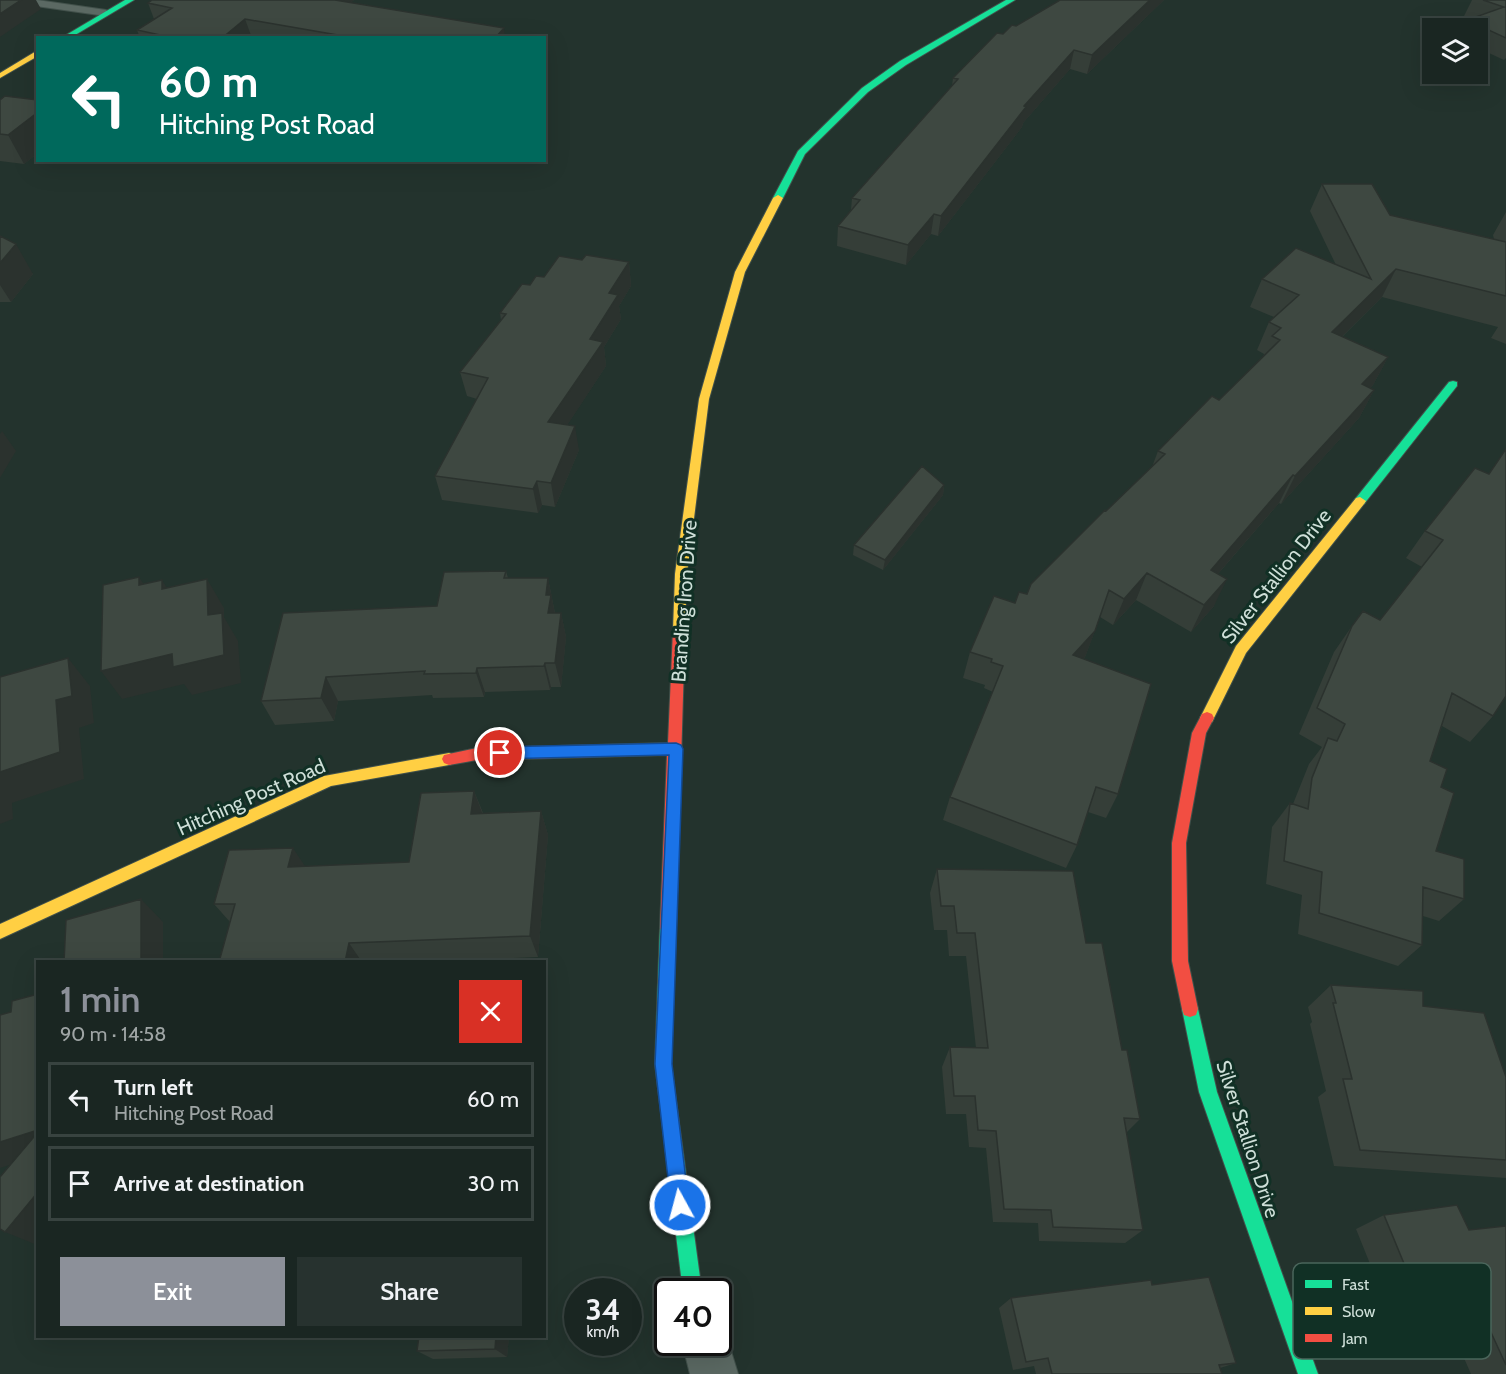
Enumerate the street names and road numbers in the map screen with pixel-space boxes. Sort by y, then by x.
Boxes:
street label: Silver Stallion Drive [1216,504,1336,648]
street label: Branding Iron Drive [666,519,702,683]
street label: Hitching Post Road [173,754,329,840]
street label: Silver Stallion Drive [1211,1057,1285,1221]

